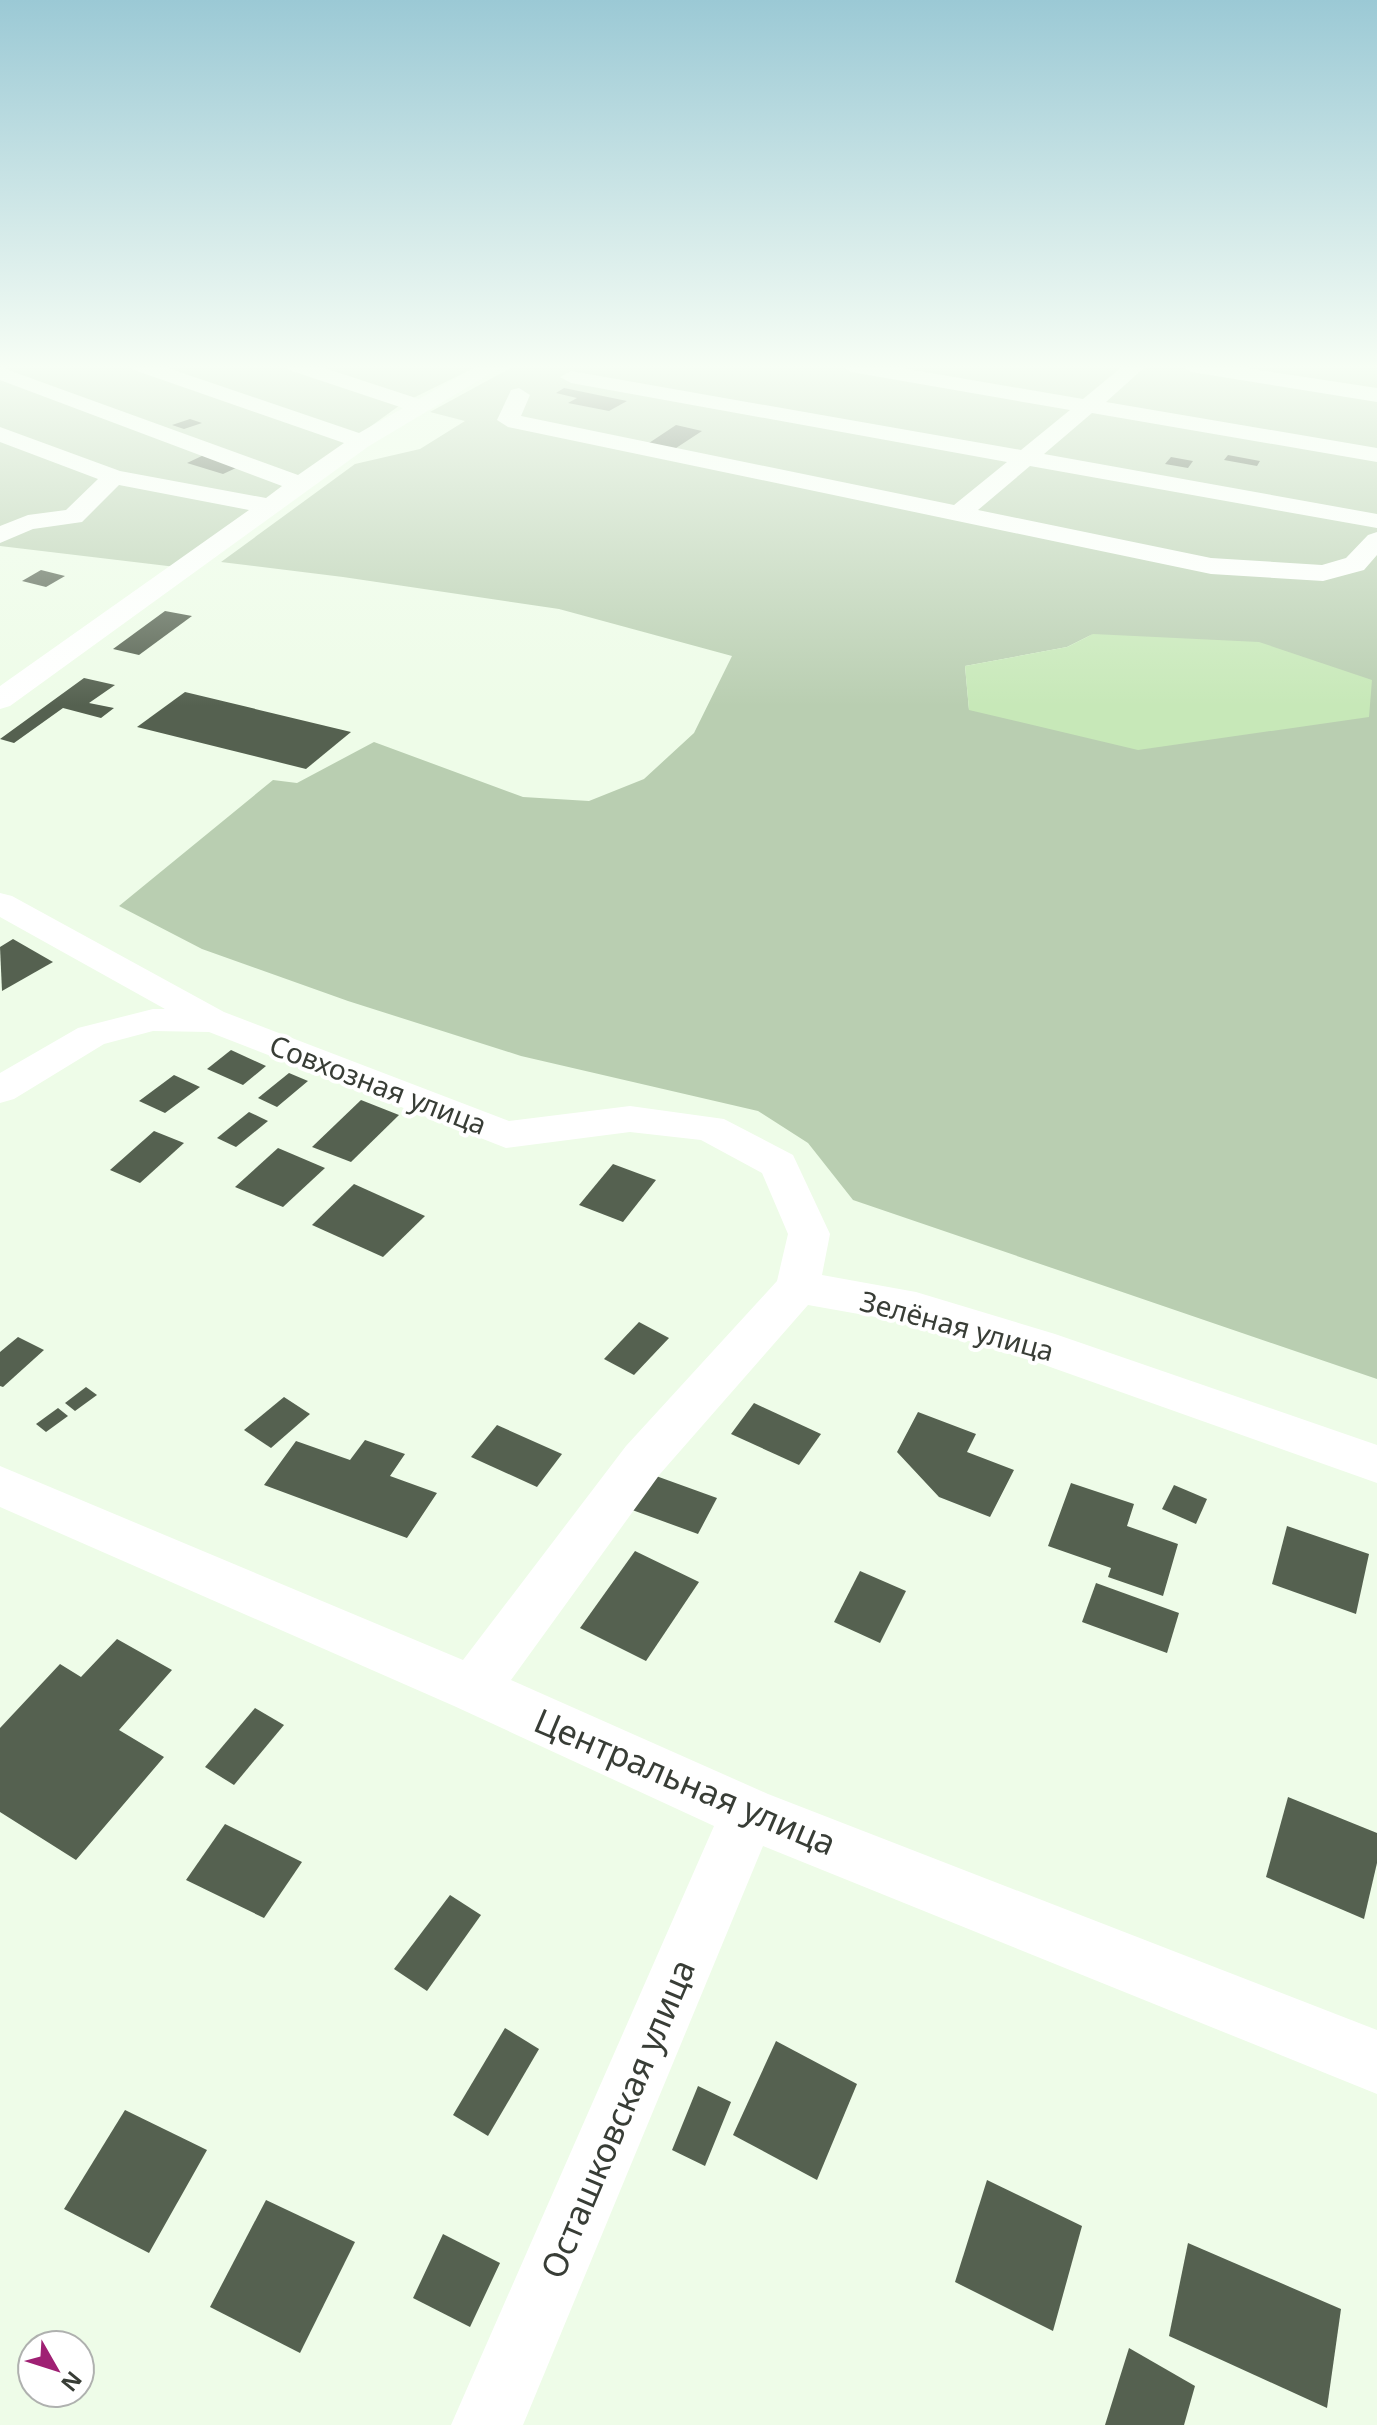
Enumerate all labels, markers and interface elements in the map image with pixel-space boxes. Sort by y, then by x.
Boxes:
street label: Совхозная улица [264,1025,492,1143]
street label: Зелёная улица [856,1281,1058,1369]
street label: Центральная улица [528,1697,843,1865]
street label: Осташковская улица [529,1952,705,2285]
north arrow [16,2329,96,2409]
text: N [55,2366,90,2399]

